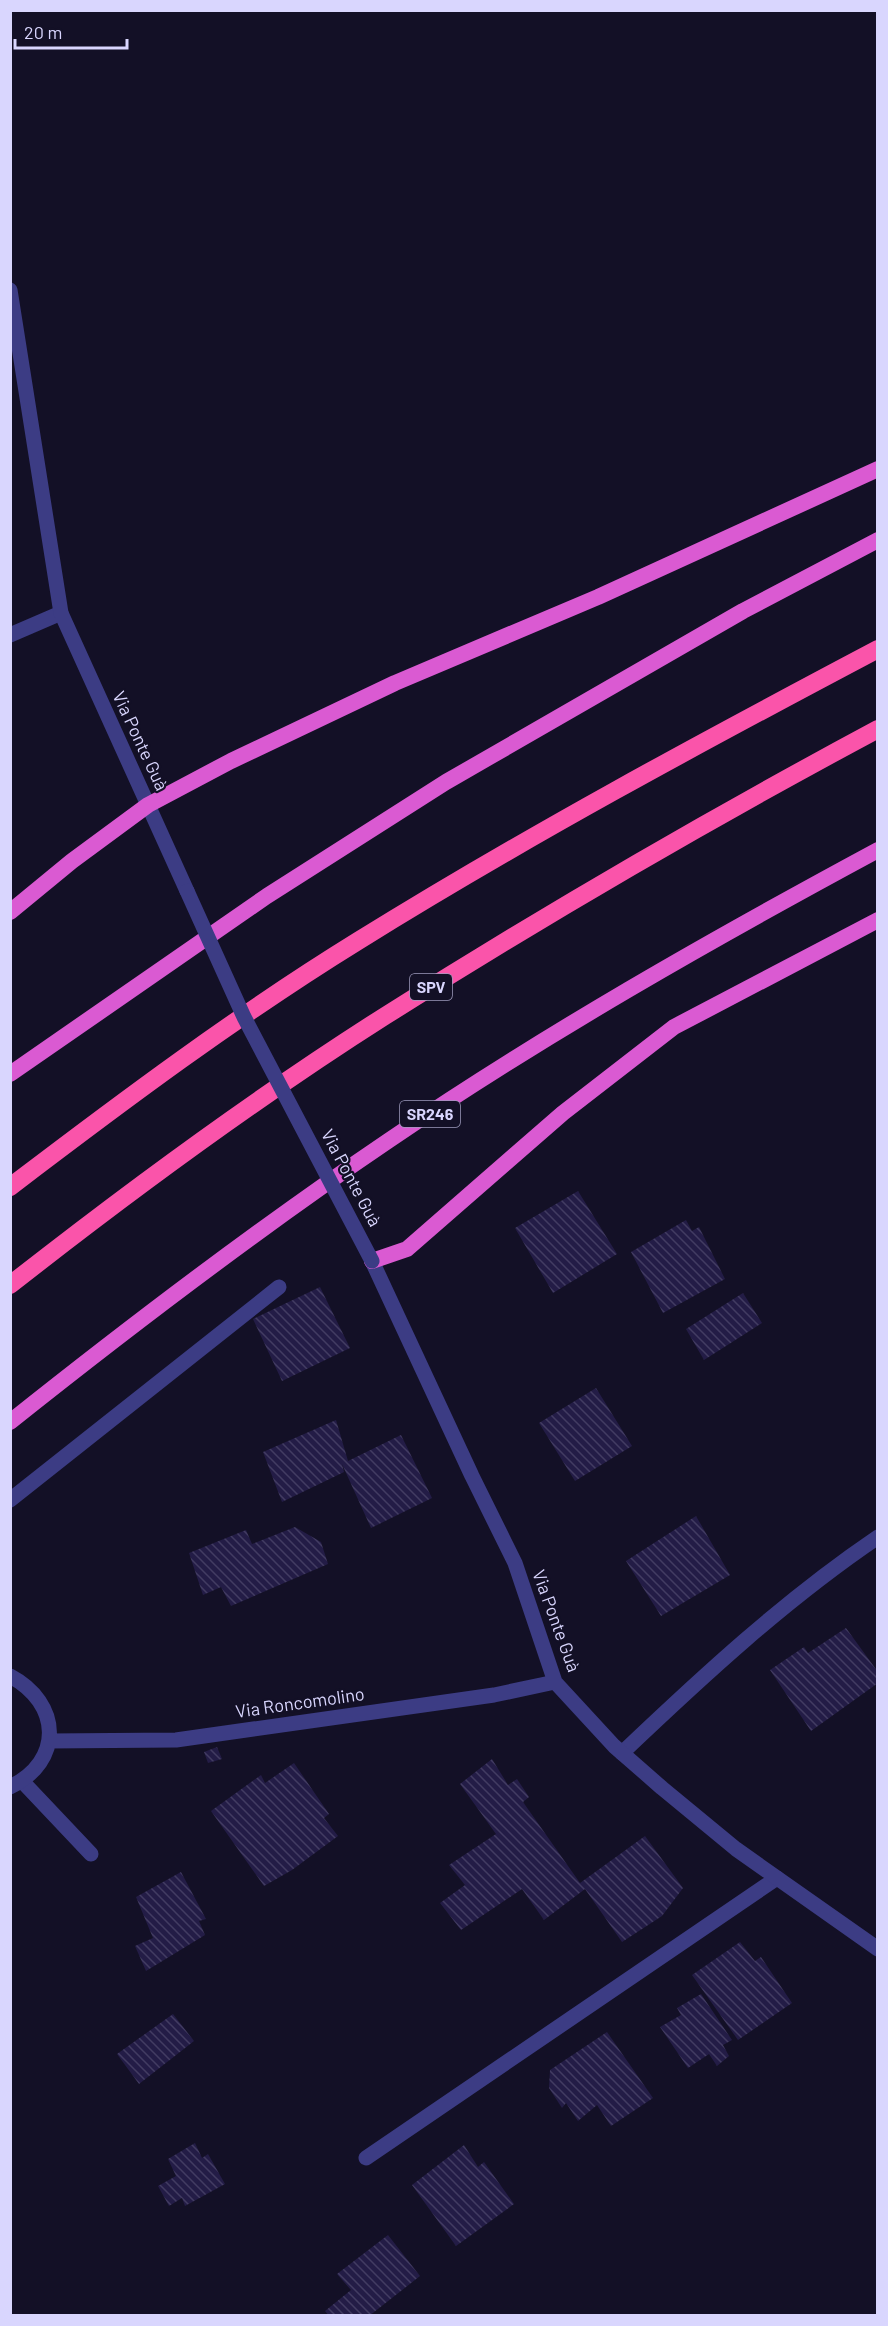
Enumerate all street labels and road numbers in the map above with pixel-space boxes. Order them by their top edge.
street label: Via Ponte Guà [108,687,174,794]
road number: SPV [410,974,452,1000]
road number: SR246 [400,1101,460,1127]
street label: Via Ponte Guà [317,1125,387,1230]
street label: Via Ponte Guà [528,1567,586,1675]
street label: Via Roncomolino [234,1682,366,1722]

